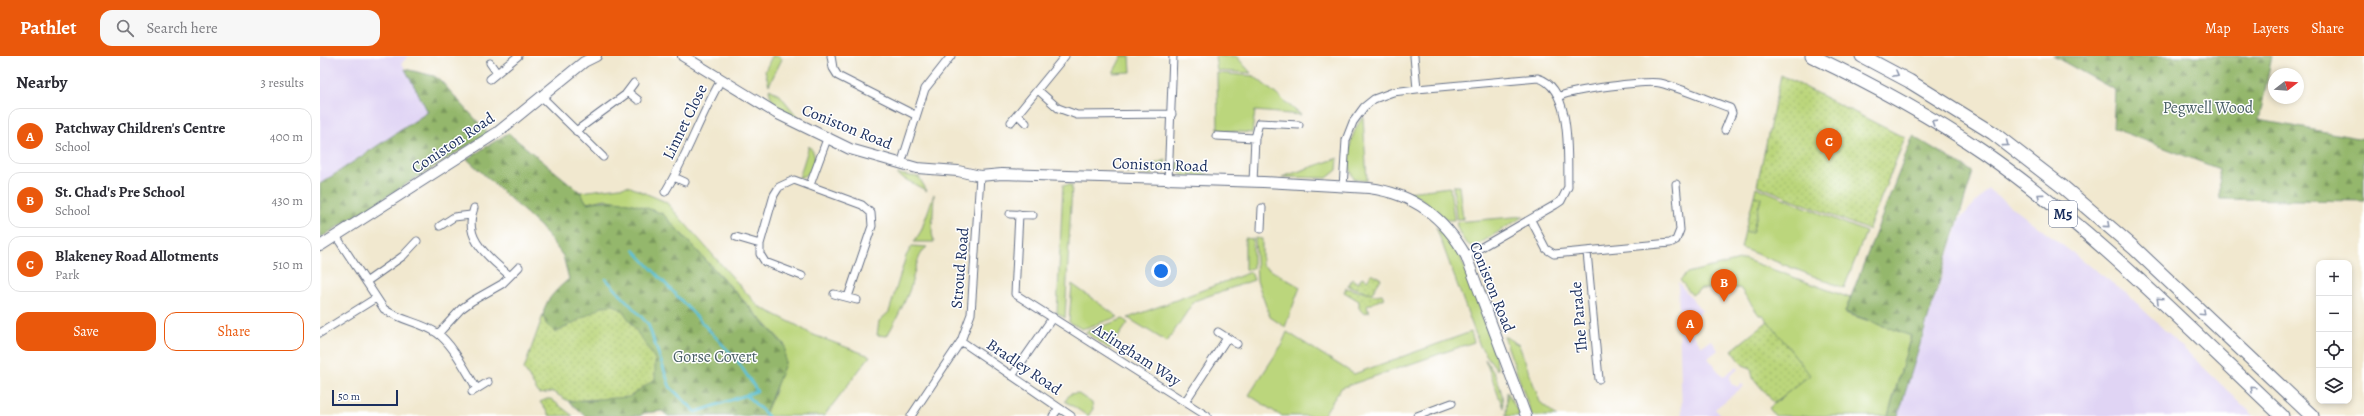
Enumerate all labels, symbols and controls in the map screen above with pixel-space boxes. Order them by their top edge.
search box [100,10,380,46]
text: Pathlet [20,15,76,41]
icon: search [114,17,136,39]
text: Search here [146,18,218,38]
text: Map [2205,19,2231,38]
text: Layers [2253,19,2289,38]
text: Share [2311,19,2344,38]
north arrow [2268,68,2304,104]
one-way arrow [1892,70,1899,77]
text: Nearby [16,71,67,94]
text: 3 results [260,74,304,91]
street label: Linnet Close [657,81,713,163]
park label: Pegwell Wood [2163,97,2254,119]
street label: Coniston Road [798,99,896,155]
street label: Coniston Road [407,107,499,179]
text: Patchway Children's Centre [55,118,225,138]
one-way arrow [1931,119,1938,126]
text: A [26,128,34,145]
text: 400 m [270,128,303,145]
pin: C [1816,128,1842,161]
text: School [55,138,90,155]
one-way arrow [2002,139,2009,146]
street label: Coniston Road [1112,152,1209,178]
text: St. Chad's Pre School [55,182,185,202]
text: B [26,192,34,209]
text: 430 m [271,192,303,209]
one-way arrow [2038,194,2045,201]
road number: M5 [2049,201,2077,227]
text: School [55,202,90,219]
one-way arrow [2102,221,2110,228]
street label: Stroud Road [945,226,975,310]
street label: Coniston Road [1464,238,1520,336]
text: Blakeney Road Allotments [55,246,219,266]
text: C [26,256,34,273]
text: 510 m [273,256,303,273]
map controls [2316,260,2352,404]
button: + [2316,260,2352,296]
your location [1151,261,1171,281]
text: Park [55,266,79,283]
pin: B [1711,269,1737,302]
street label: The Parade [1565,281,1593,353]
button: − [2316,296,2352,332]
one-way arrow [2156,297,2164,305]
one-way arrow [2198,309,2206,316]
pin: A [1677,310,1703,343]
button: Save [16,312,156,351]
button: Share [164,312,304,351]
street label: Arlingham Way [1088,318,1186,392]
button: locate [2316,332,2352,368]
street label: Bradley Road [982,334,1066,400]
park label: Gorse Covert [673,346,757,368]
button: layers [2316,368,2352,404]
one-way arrow [2251,387,2258,394]
scale bar [332,388,398,407]
text: 50 m [338,389,360,404]

